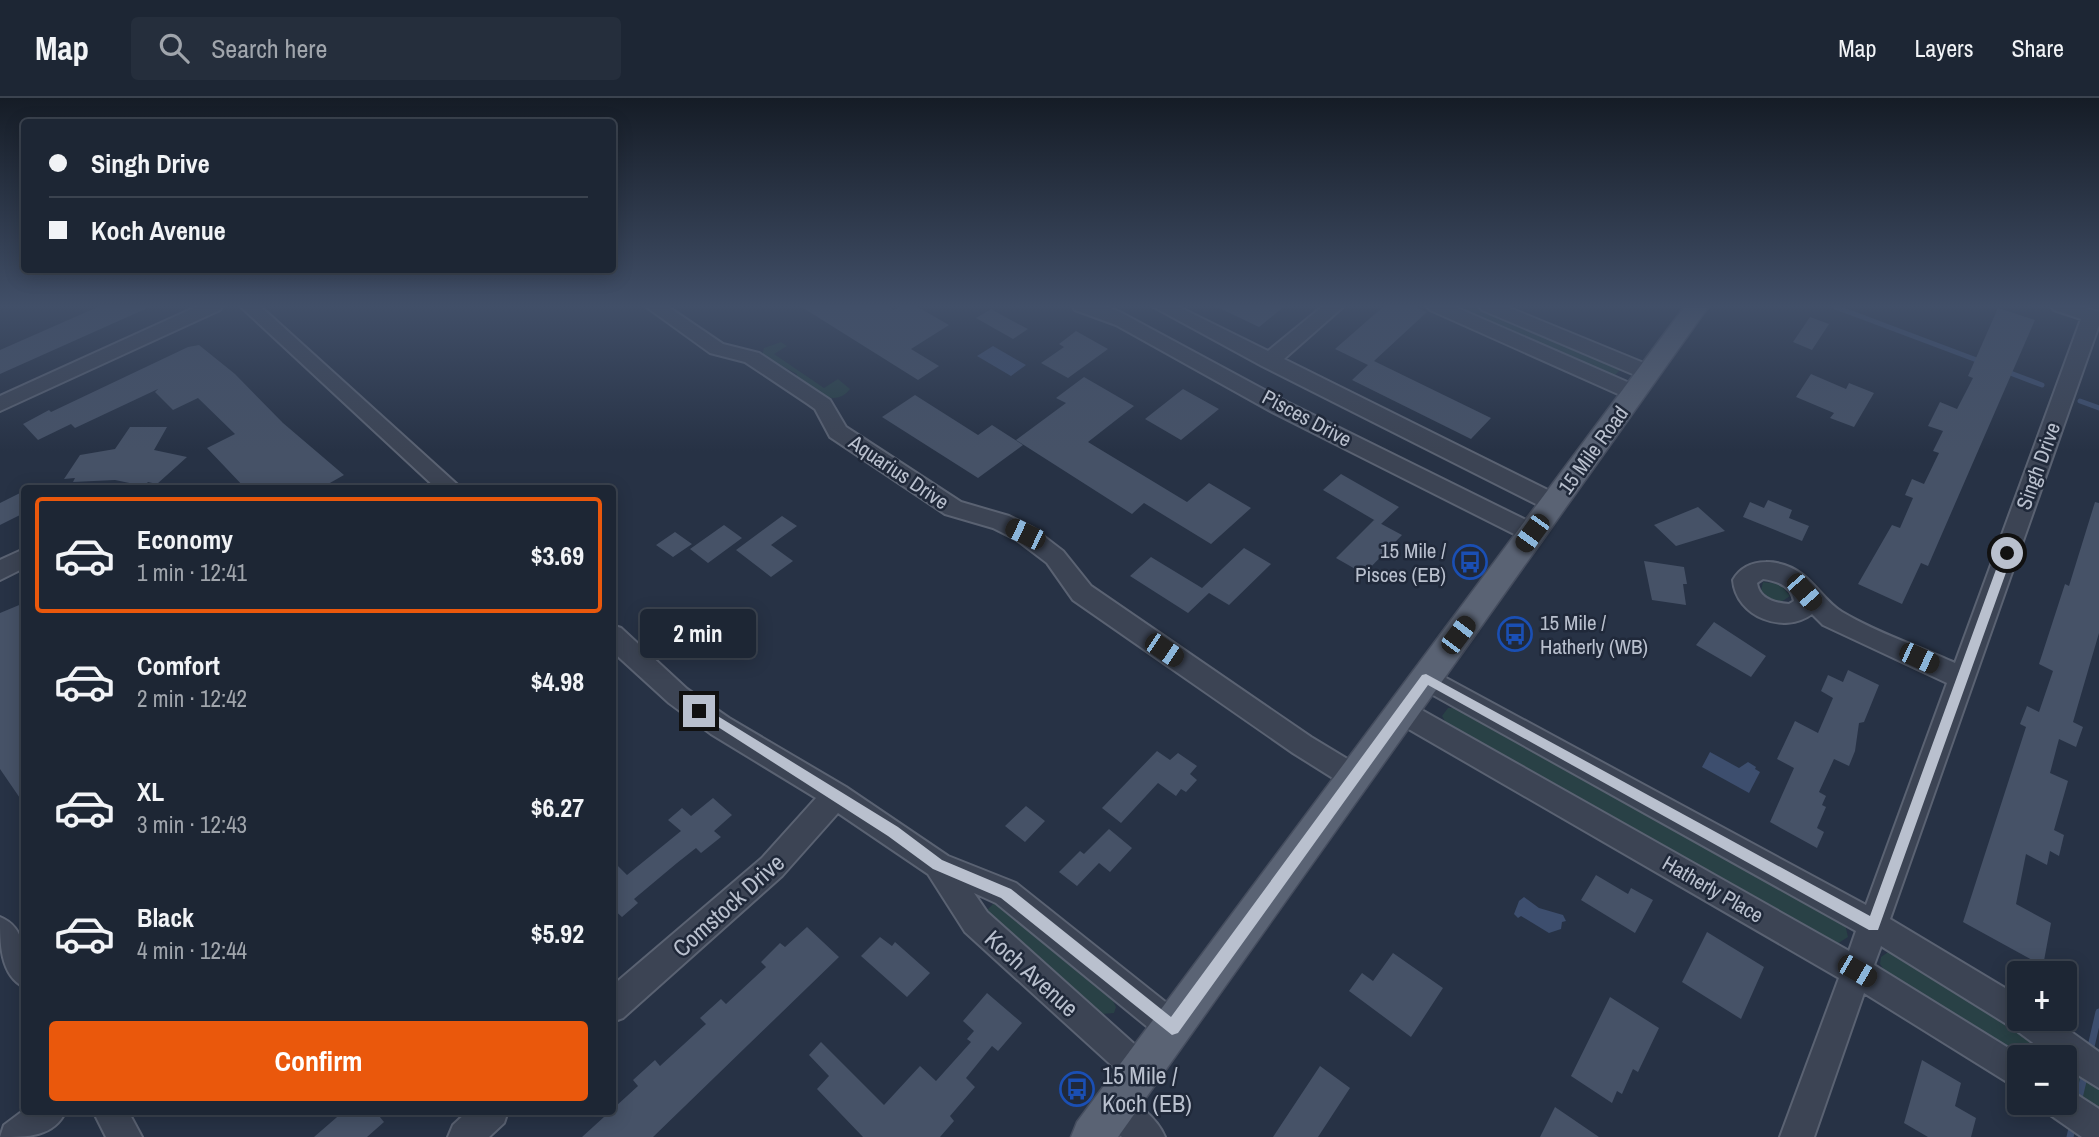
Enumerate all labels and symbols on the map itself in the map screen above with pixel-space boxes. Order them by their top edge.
street label: Pisces Drive [1257,382,1357,454]
street label: 15 Mile Road [1551,400,1635,500]
street label: Singh Drive [2009,418,2067,514]
street label: Aquarius Drive [842,427,955,516]
car [1512,510,1553,556]
car [1002,515,1049,553]
place label: 15 Mile / Pisces (EB) [1355,536,1446,589]
route start [1991,537,2023,569]
bus stop icon: 15 Mile / Pisces (EB) [1451,543,1489,581]
car [1783,569,1826,615]
place label: 15 Mile / Hatherly (WB) [1540,608,1648,661]
callout: 2 min [641,610,757,658]
car [1437,612,1480,658]
bus stop icon: 15 Mile / Hatherly (WB) [1496,615,1534,653]
car [1141,630,1188,670]
car [1896,640,1943,676]
route end [683,695,715,727]
street label: Comstock Drive [665,846,791,964]
street label: Hatherly Place [1657,848,1769,930]
street label: Koch Avenue [978,922,1086,1024]
car [1834,951,1881,991]
place label: 15 Mile / Koch (EB) [1102,1059,1192,1119]
bus stop icon: 15 Mile / Koch (EB) [1058,1070,1096,1108]

